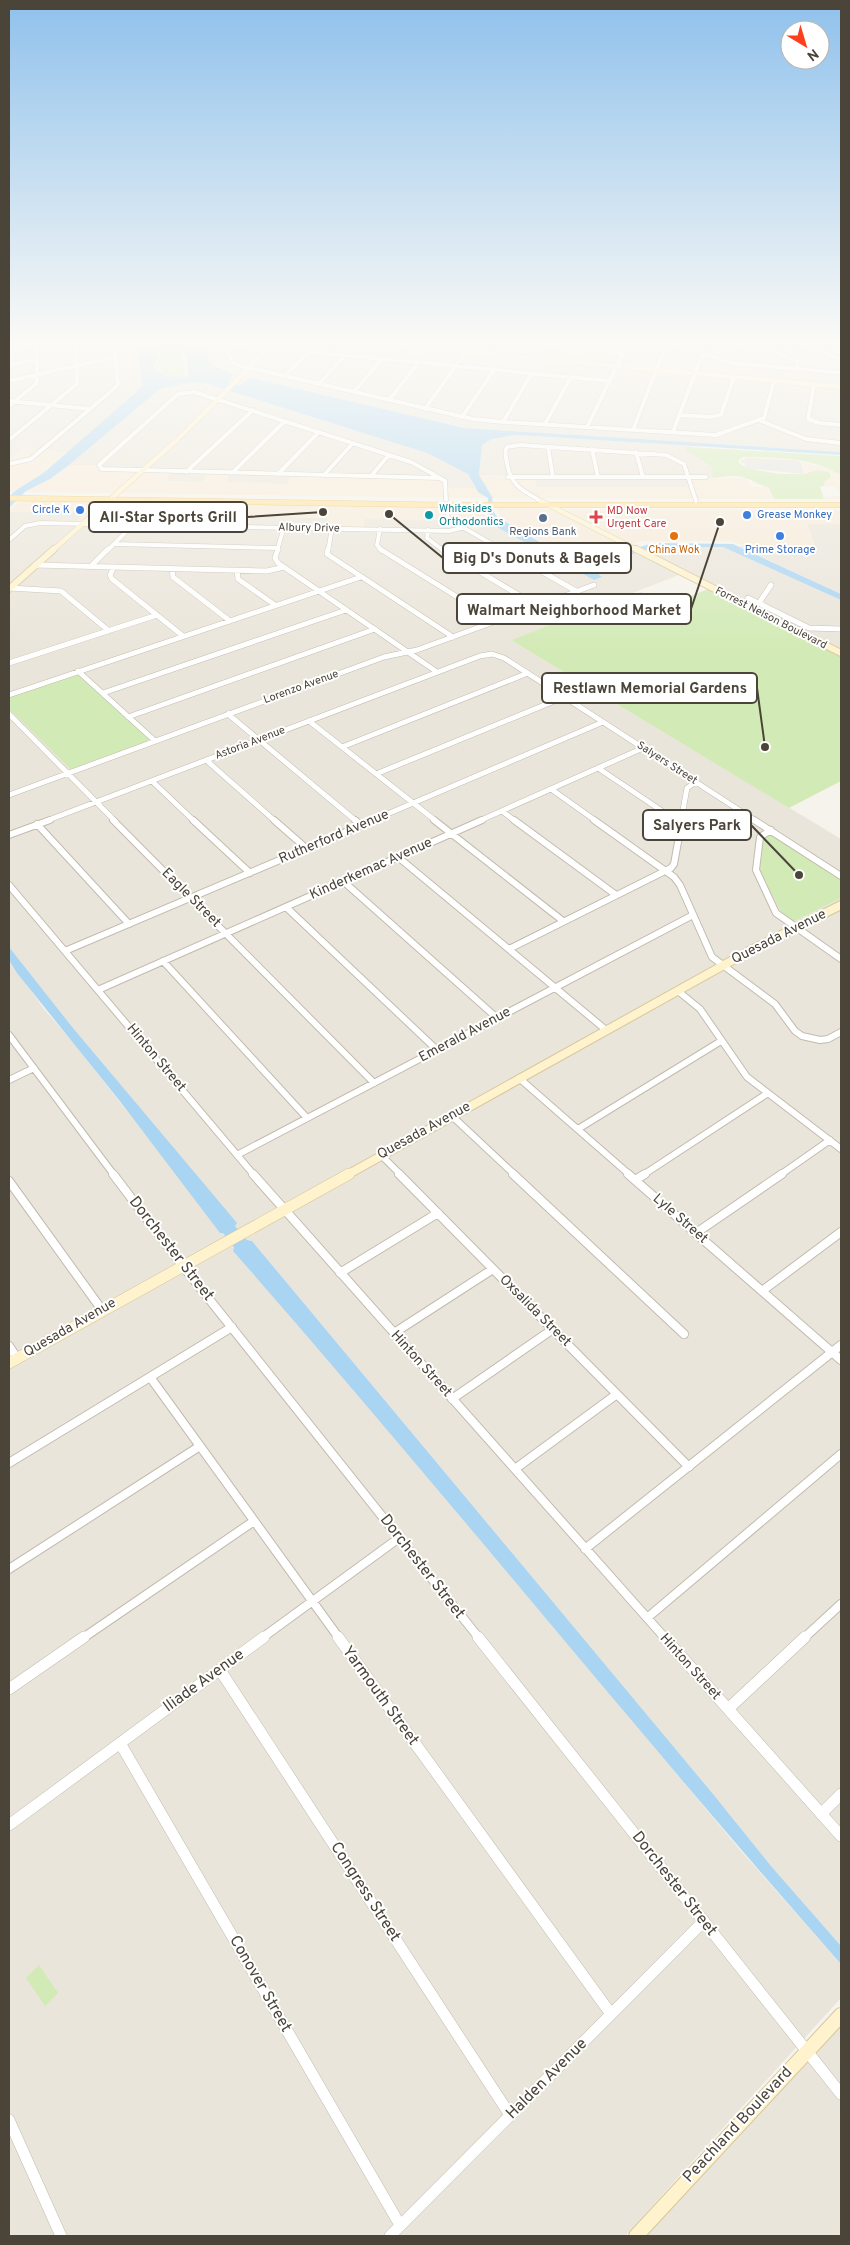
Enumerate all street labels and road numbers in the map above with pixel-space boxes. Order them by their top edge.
street label: Albury Drive [278,520,340,536]
street label: Forrest Nelson Boulevard [713,584,829,652]
street label: Lorenzo Avenue [262,667,341,707]
street label: Astoria Avenue [213,723,287,763]
street label: Salyers Street [634,738,700,788]
street label: Rutherford Avenue [276,806,392,868]
street label: Kinderkemac Avenue [307,834,435,904]
street label: Eagle Street [158,865,224,931]
street label: Quesada Avenue [729,906,829,968]
street label: Emerald Avenue [416,1004,514,1066]
street label: Hinton Street [123,1021,189,1095]
street label: Quesada Avenue [374,1098,474,1164]
street label: Lyle Street [649,1190,711,1248]
street label: Dorchester Street [124,1193,218,1305]
street label: Oxsalida Street [495,1271,575,1351]
street label: Quesada Avenue [21,1295,119,1361]
street label: Hinton Street [387,1327,455,1401]
street label: Dorchester Street [375,1511,469,1623]
street label: Hinton Street [656,1630,724,1704]
street label: Yarmouth Street [337,1642,423,1750]
street label: Iliade Avenue [159,1645,249,1717]
street label: Dorchester Street [627,1828,721,1940]
street label: Congress Street [325,1838,405,1946]
street label: Conover Street [224,1932,296,2036]
street label: Halden Avenue [502,2034,592,2124]
street label: Peachland Boulevard [679,2063,797,2187]

